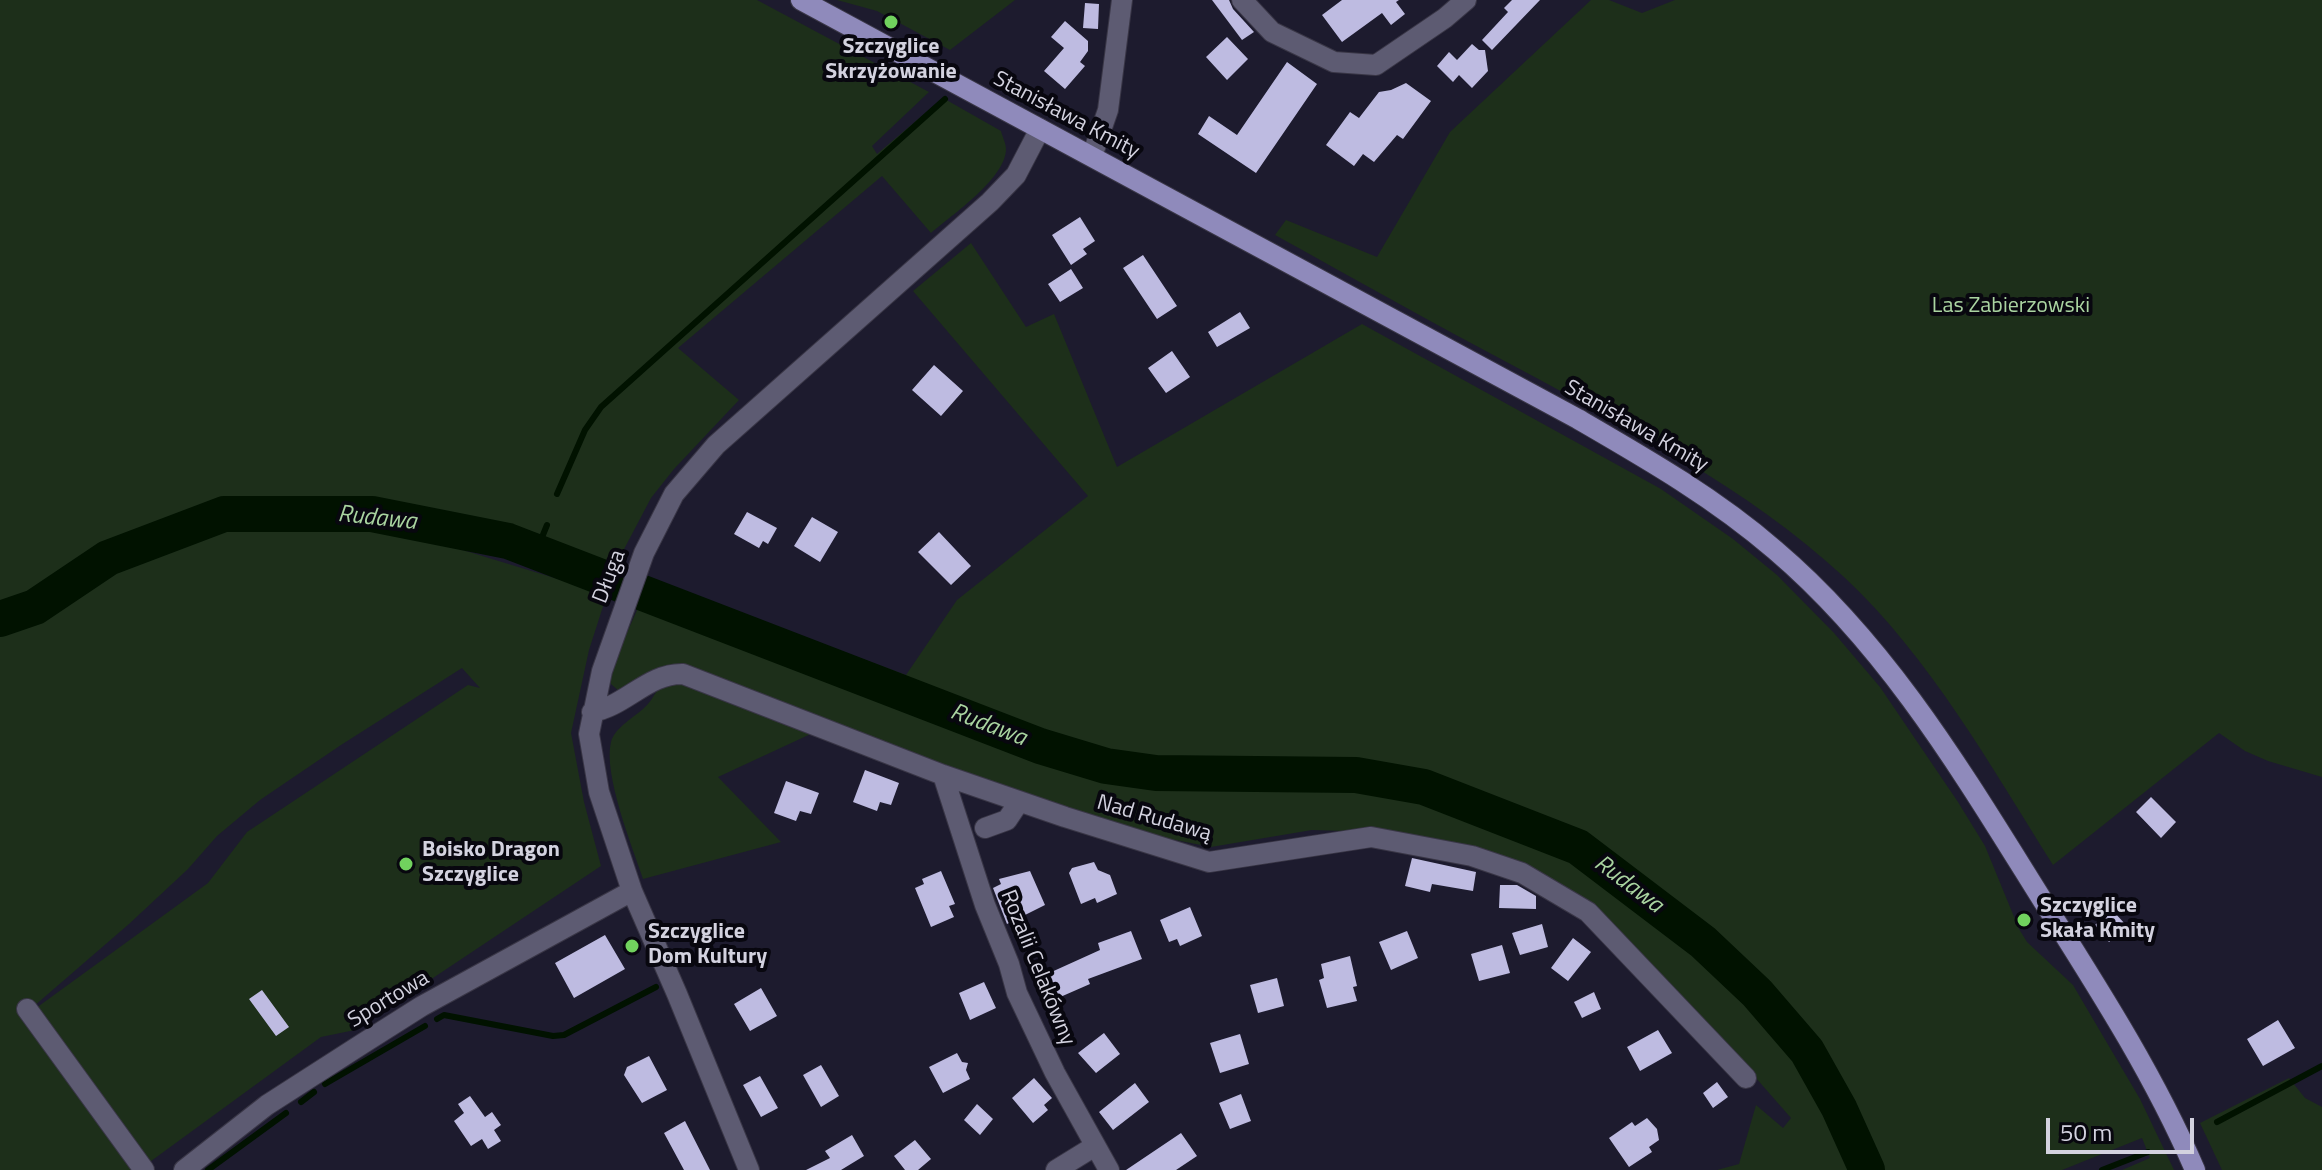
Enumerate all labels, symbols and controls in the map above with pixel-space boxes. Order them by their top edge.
marker: Szczyglice Skrzyżowanie [882,13,900,31]
place label: Szczyglice Skrzyżowanie [825,35,957,86]
street label: Stanisława Kmity [988,66,1144,166]
park label: Las Zabierzowski [1932,294,2090,320]
street label: Stanisława Kmity [1559,375,1713,479]
water label: Rudawa [336,501,418,537]
street label: Długa [588,547,632,607]
water label: Rudawa [946,698,1030,754]
street label: Nad Rudawą [1094,790,1214,848]
place label: Boisko Dragon Szczyglice [422,838,560,890]
water label: Rudawa [1588,850,1668,920]
marker: Boisko Dragon Szczyglice [397,855,415,873]
street label: Rozalii Celakówny [994,886,1080,1050]
place label: Szczyglice Skała Kmity [2040,894,2155,946]
marker: Szczyglice Skała Kmity [2015,911,2033,929]
place label: Szczyglice Dom Kultury [648,920,767,972]
marker: Szczyglice Dom Kultury [623,937,641,955]
street label: Sportowa [344,966,434,1034]
scale bar [2050,1102,2198,1152]
text: 50 m [2060,1114,2112,1150]

